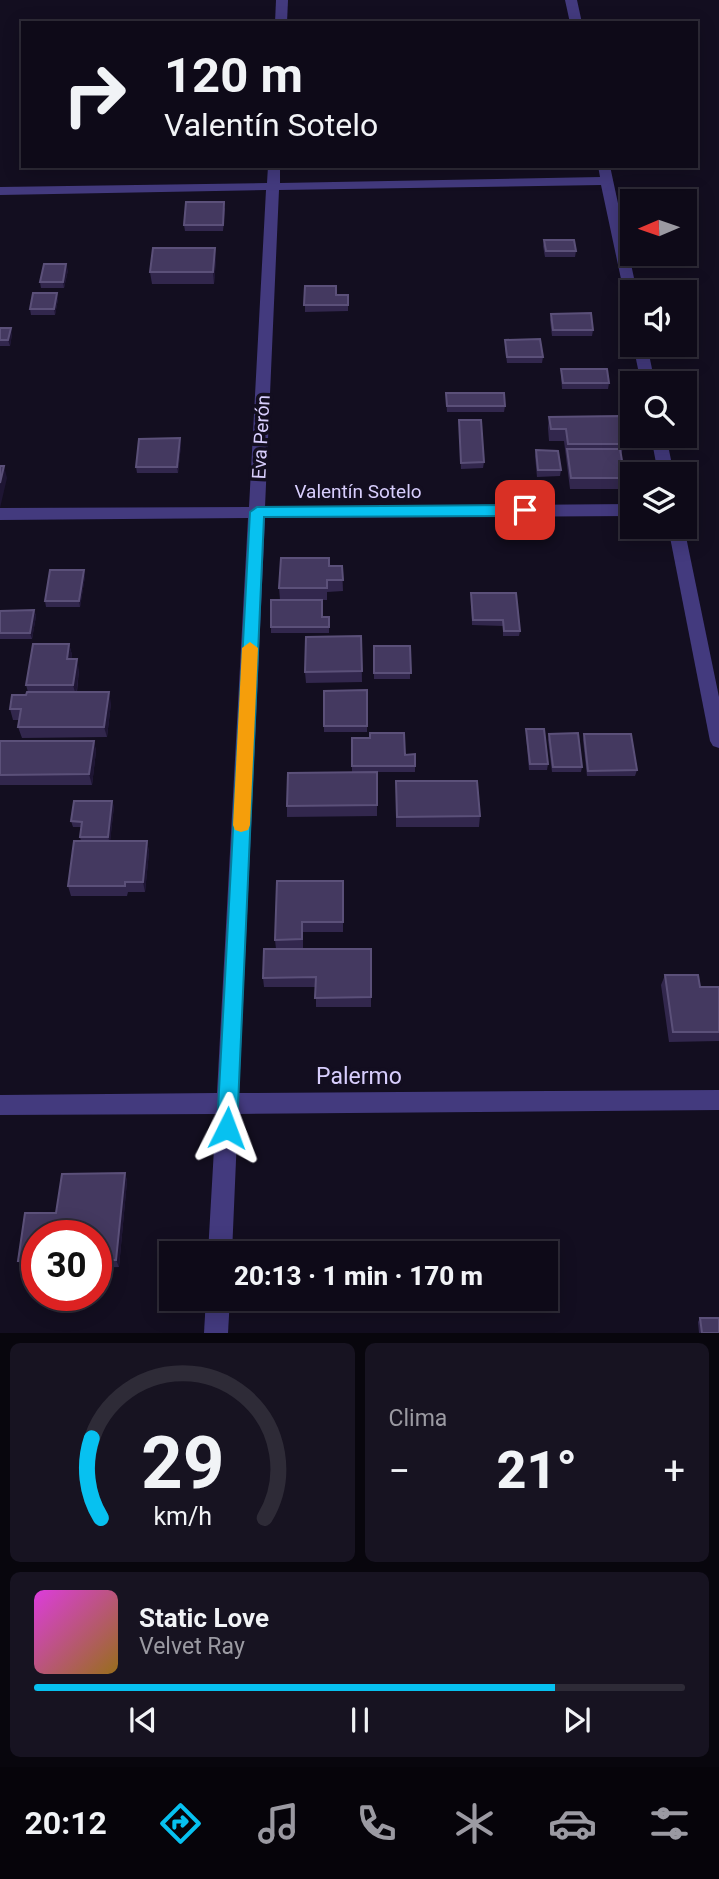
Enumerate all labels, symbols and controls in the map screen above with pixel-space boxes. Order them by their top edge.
text: 120 m [164,47,303,104]
icon: right [49,49,140,140]
text: Valentín Sotelo [164,106,378,144]
north arrow [620,189,696,266]
map controls [620,189,697,539]
button: sound [620,280,697,357]
button: search [620,371,697,448]
street label: Eva Perón [247,394,275,480]
button: layers [620,462,697,539]
street label: Valentín Sotelo [294,480,422,503]
pin [495,480,555,540]
icon: arrive [506,491,544,529]
street label: Palermo [316,1063,402,1090]
position arrow [190,1091,264,1165]
speed limit sign: 30 [21,1220,112,1311]
text: 20:13 · 1 min · 170 m [234,1261,483,1291]
text: Clima [389,1405,447,1432]
text: 29 [140,1421,224,1507]
text: 21° [497,1440,577,1501]
text: − [389,1449,410,1493]
text: + [663,1449,685,1493]
text: km/h [153,1502,212,1531]
text: Static Love [139,1603,269,1633]
text: Velvet Ray [139,1633,245,1660]
icon: previous [124,1701,162,1739]
icon: pause [341,1701,379,1739]
icon: next [558,1701,596,1739]
icon: directions [156,1799,205,1848]
icon: music [254,1799,303,1848]
icon: phone [352,1799,401,1848]
icon: climate [450,1799,499,1848]
icon: car [548,1799,597,1848]
icon: filters [645,1799,694,1848]
text: 20:12 [24,1804,107,1842]

